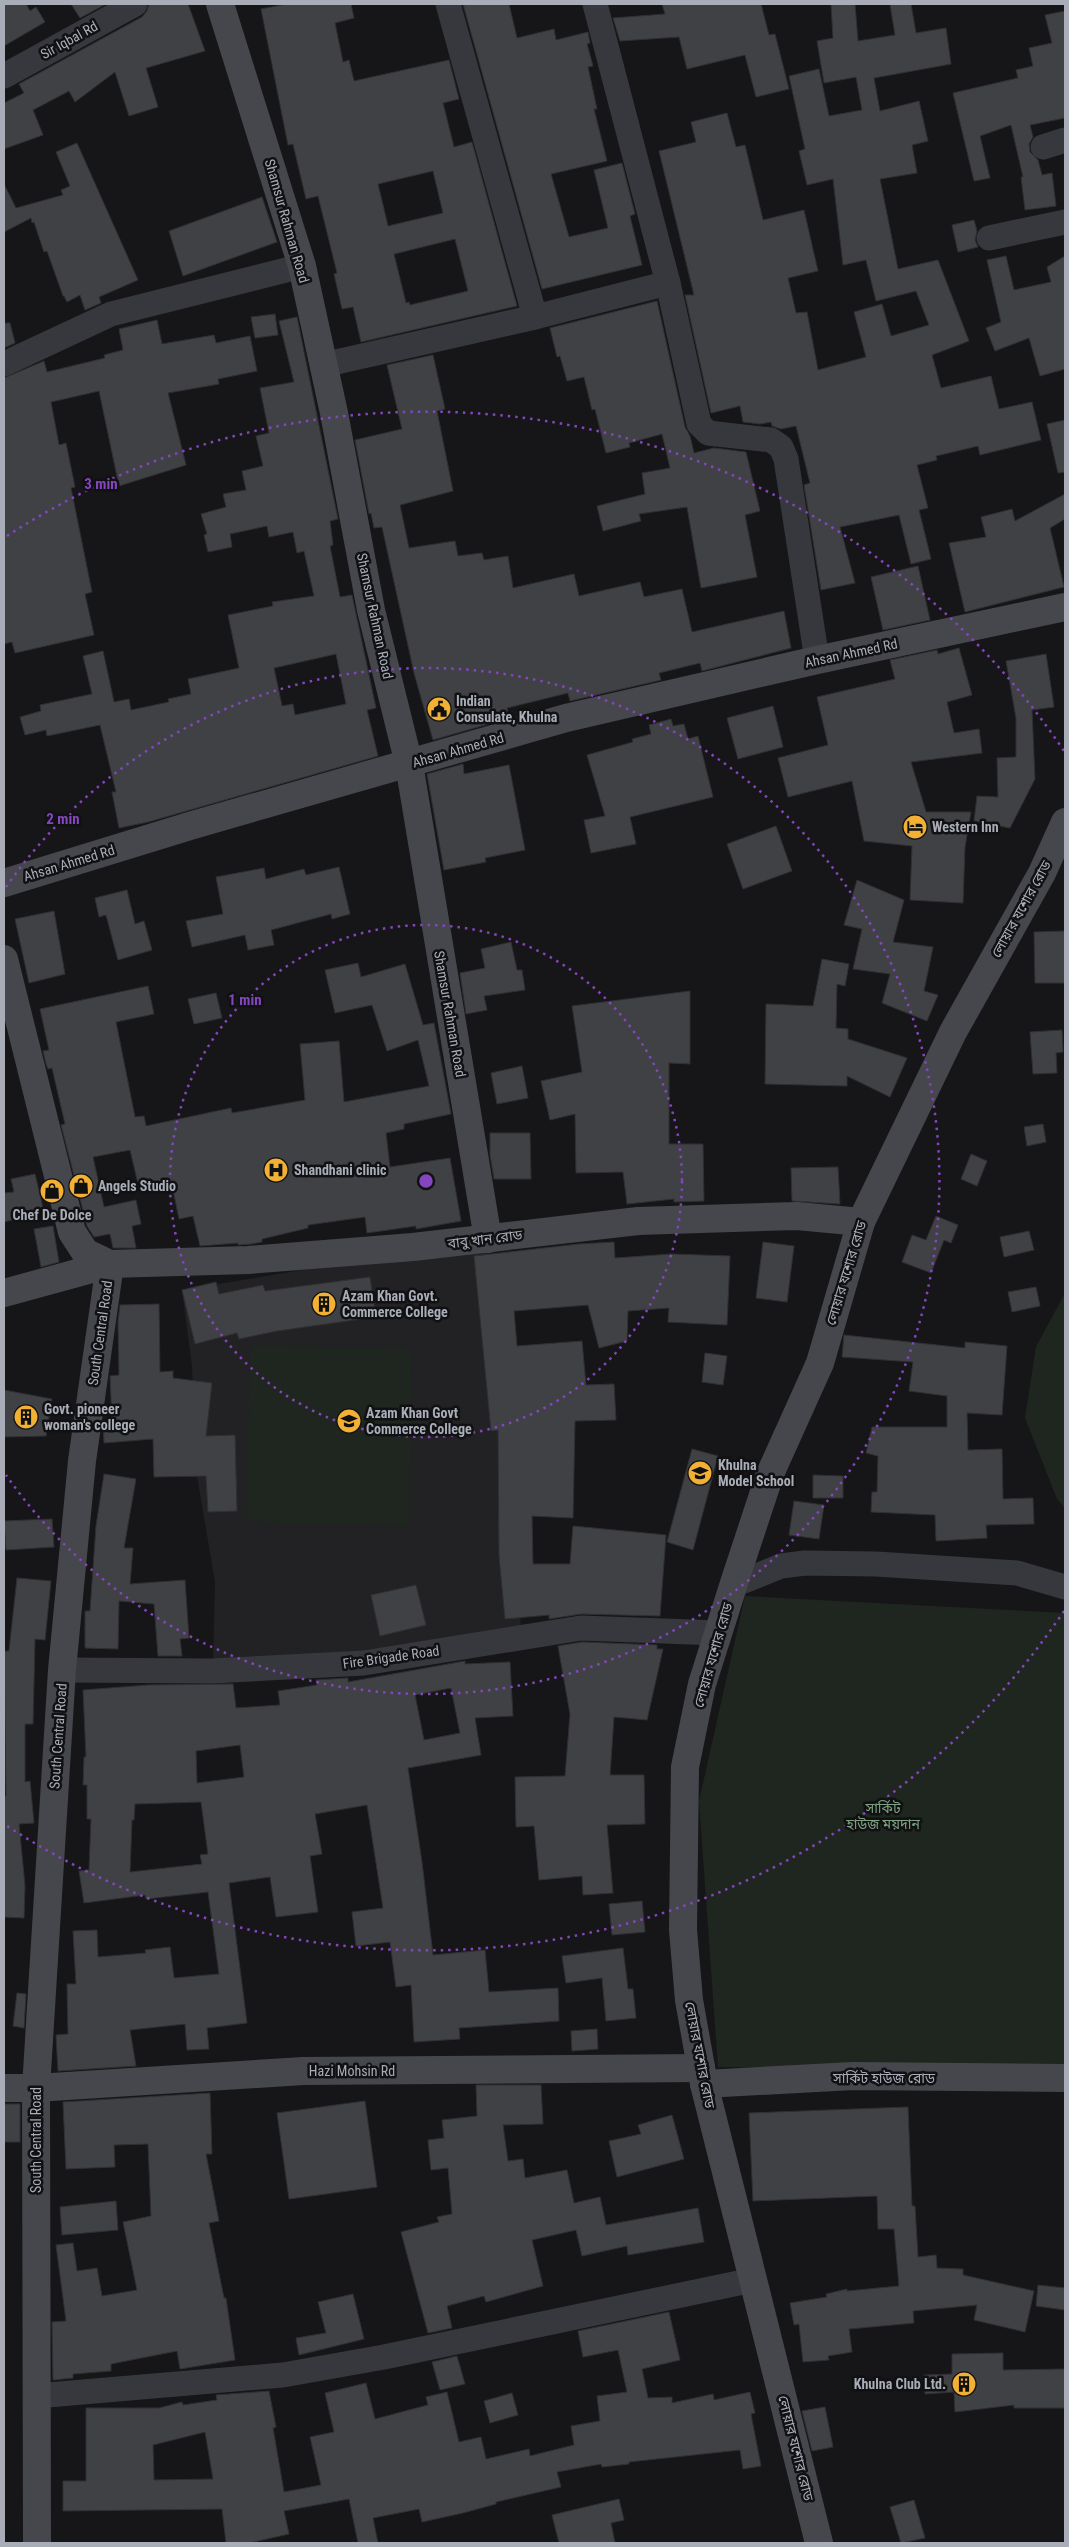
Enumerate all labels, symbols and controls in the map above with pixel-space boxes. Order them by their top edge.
street label: Sir Iqbal Rd [38,18,100,62]
street label: Shamsur Rahman Road [262,157,312,285]
text: 3 min [84,475,118,493]
street label: Shamsur Rahman Road [354,552,396,680]
street label: Ahsan Ahmed Rd [803,635,899,671]
place label: Indian Consulate, Khulna [456,693,558,725]
public building icon: Indian Consulate, Khulna [426,696,452,722]
street label: Ahsan Ahmed Rd [410,729,506,771]
text: 2 min [46,810,80,828]
hotel icon: Western Inn [902,814,928,840]
place label: Western Inn [932,819,999,835]
street label: Ahsan Ahmed Rd [22,842,116,884]
street label: লোয়ার যশোর রোড [988,857,1055,960]
street label: Shamsur Rahman Road [431,950,469,1078]
text: 1 min [228,991,262,1009]
hospital icon: Shandhani clinic [263,1157,289,1183]
place label: Shandhani clinic [294,1162,387,1178]
centre of rings [417,1172,435,1190]
shop icon: Angels Studio [68,1173,94,1199]
shop icon: Chef De Dolce [39,1178,65,1204]
place label: Angels Studio [98,1178,176,1194]
place label: Chef De Dolce [13,1207,92,1223]
street label: লোয়ার যশোর রোড [823,1218,870,1327]
street label: বাবু খান রোড [446,1226,525,1253]
street label: South Central Road [85,1279,115,1387]
place label: Azam Khan Govt. Commerce College [342,1288,448,1320]
building icon: Azam Khan Govt. Commerce College [311,1291,337,1317]
place label: Govt. pioneer woman's college [44,1401,136,1433]
building icon: Govt. pioneer woman's college [13,1404,39,1430]
place label: Azam Khan Govt Commerce College [366,1405,472,1437]
school or university icon: Azam Khan Govt Commerce College [336,1408,362,1434]
place label: Khulna Model School [718,1457,794,1489]
school or university icon: Khulna Model School [687,1460,713,1486]
street label: লোয়ার যশোর রোড [690,1600,736,1709]
street label: Fire Brigade Road [342,1642,440,1672]
street label: South Central Road [46,1683,70,1789]
park label: সার্কিট হাউজ ময়দান [845,1799,920,1832]
street label: লোয়ার যশোর রোড [682,2000,718,2111]
street label: Hazi Mohsin Rd [309,2063,395,2079]
street label: সার্কিট হাউজ রোড [832,2069,936,2086]
street label: South Central Road [28,2087,44,2193]
building icon: Khulna Club Ltd. [951,2371,977,2397]
place label: Khulna Club Ltd. [854,2376,946,2392]
street label: লোয়ার যশোর রোড [775,2394,817,2503]

